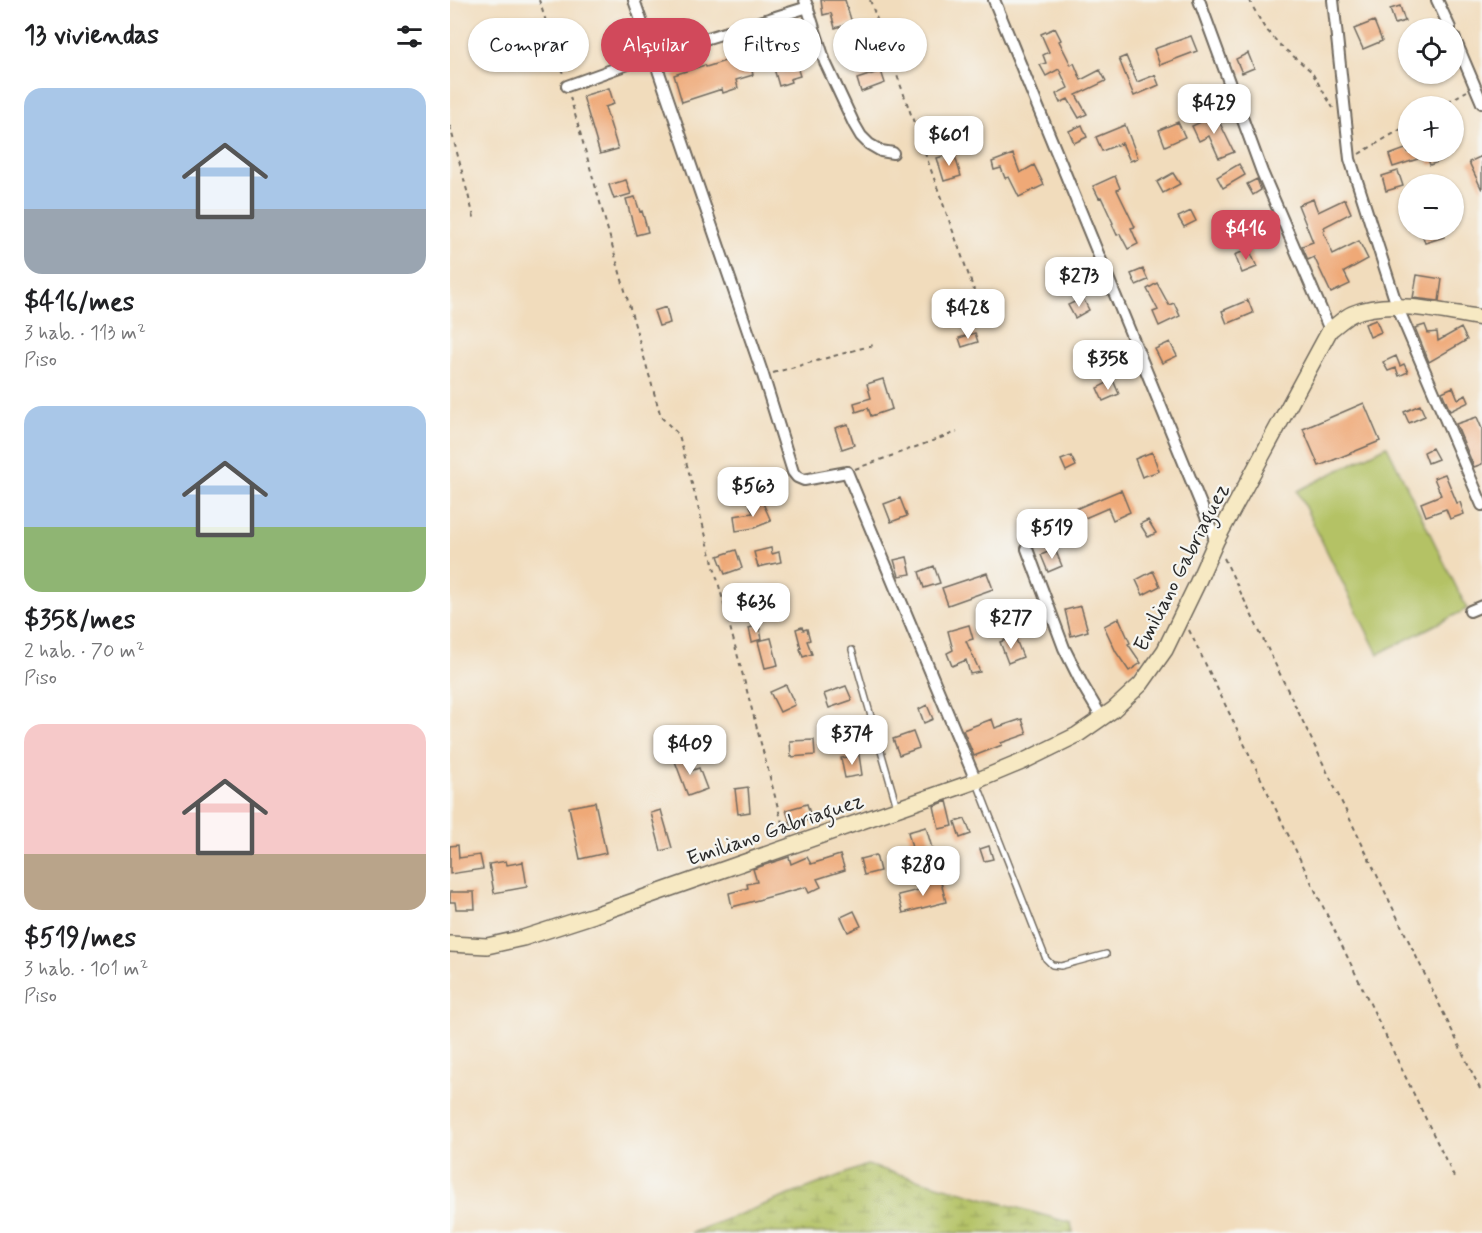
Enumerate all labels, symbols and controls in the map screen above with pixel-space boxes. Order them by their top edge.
chip: Comprar [468,18,589,72]
chip: Alquilar [601,18,711,72]
chip: Filtros [723,18,821,72]
chip: Nuevo [833,18,927,72]
map controls [1398,18,1464,240]
button: locate [1398,18,1464,84]
text: 13 viviendas [24,19,159,53]
icon: filters [393,20,426,53]
pin: $429 [1178,84,1250,135]
text: $429 [1192,90,1236,117]
button: + [1398,96,1464,162]
pin: $601 [913,116,985,167]
text: $601 [928,122,970,149]
icon: home [171,127,279,235]
button: − [1398,174,1464,240]
pin: $416 [1210,210,1282,261]
text: $416 [1225,216,1267,243]
pin: $273 [1043,257,1115,308]
text: $273 [1059,263,1099,290]
text: $416/mes [24,286,134,320]
pin: $428 [932,289,1004,340]
text: $428 [946,295,990,322]
text: 3 hab. · 113 m² [24,320,146,347]
pin: $358 [1072,340,1144,391]
text: $358 [1087,346,1129,373]
text: Piso [24,347,57,374]
icon: home [171,445,279,553]
pin: $563 [717,467,789,518]
text: $563 [732,473,775,500]
street label: Emiliano Gabriaguez [1127,478,1238,657]
pin: $519 [1016,509,1088,560]
text: $519 [1031,515,1073,542]
pin: $636 [720,583,792,634]
text: $636 [736,589,776,616]
pin: $277 [975,599,1047,650]
text: $358/mes [24,604,135,638]
text: $277 [990,605,1032,632]
text: 2 hab. · 70 m² [24,638,145,665]
text: Piso [24,665,57,692]
pin: $374 [816,715,888,766]
text: $374 [831,721,873,748]
pin: $409 [654,725,726,776]
text: $409 [667,731,713,758]
icon: home [171,763,279,871]
street label: Emiliano Gabriaguez [683,786,868,875]
pin: $280 [887,846,959,897]
text: $280 [901,852,945,879]
text: $519/mes [24,922,136,956]
text: 3 hab. · 101 m² [24,956,148,983]
text: Piso [24,983,57,1010]

